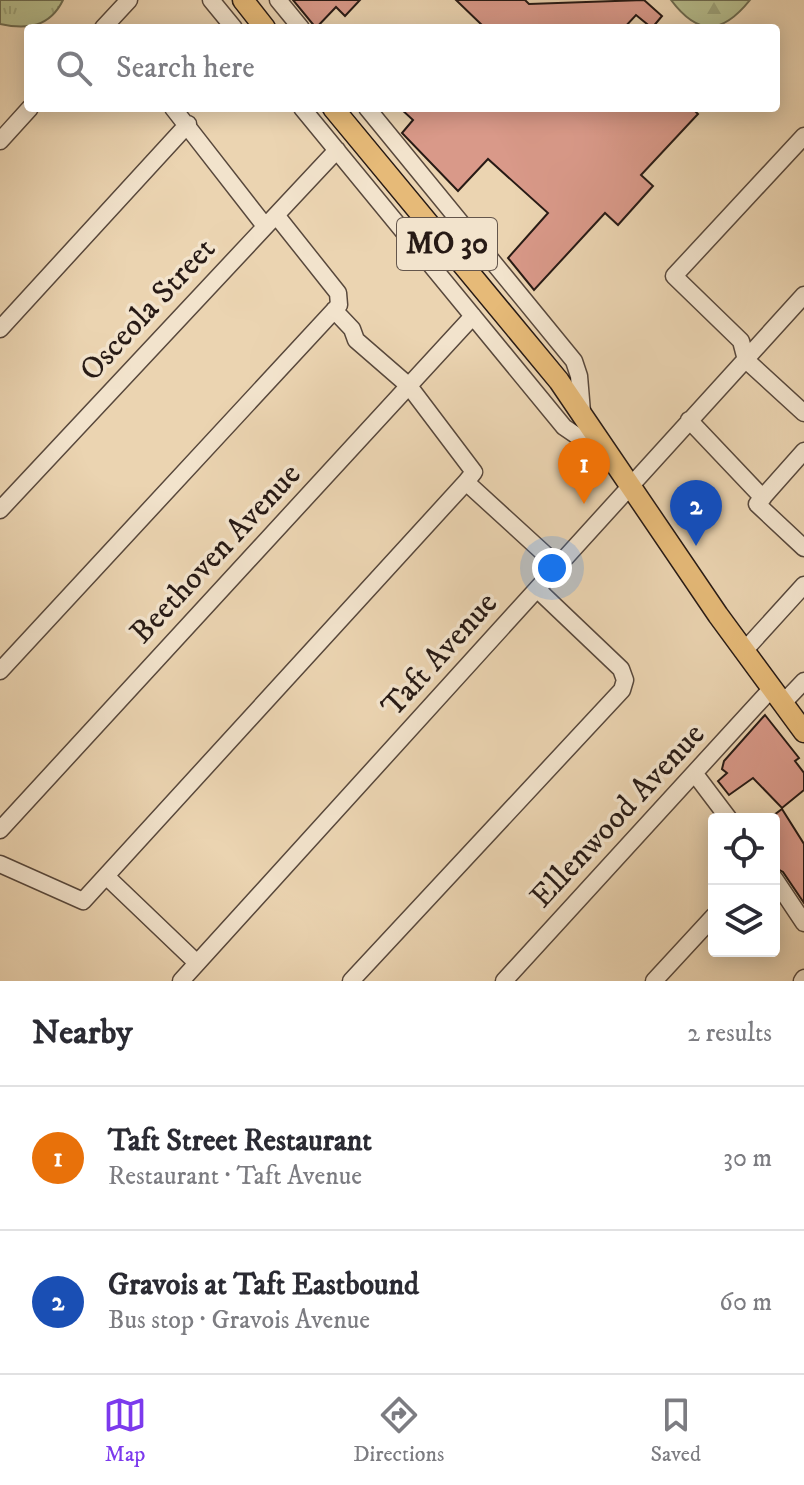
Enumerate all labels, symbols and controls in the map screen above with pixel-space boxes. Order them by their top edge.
search box [24,24,780,112]
icon: search [52,46,96,90]
text: Search here [116,50,255,87]
road number: MO 30 [397,218,497,270]
street label: Osceola Street [71,230,225,390]
pin: 1 [558,438,610,504]
street label: Beethoven Avenue [122,455,310,653]
pin: 2 [670,480,722,546]
your location [532,548,572,588]
street label: Taft Avenue [373,584,507,726]
street label: Ellenwood Avenue [522,715,714,917]
map controls [708,813,780,957]
button: locate [708,813,780,885]
button: layers [708,885,780,957]
text: Nearby [32,1012,133,1054]
text: 2 results [687,1017,772,1050]
text: Taft Street Restaurant [108,1123,372,1160]
text: 1 [53,1142,63,1175]
text: 30 m [723,1142,772,1175]
text: Restaurant · Taft Avenue [108,1160,362,1193]
text: Gravois at Taft Eastbound [108,1267,419,1304]
text: 2 [52,1286,64,1319]
text: 60 m [719,1286,772,1319]
text: Bus stop · Gravois Avenue [108,1304,370,1337]
tab: Map [103,1393,147,1468]
tab: Directions [353,1393,444,1468]
tab: Saved [650,1393,701,1468]

